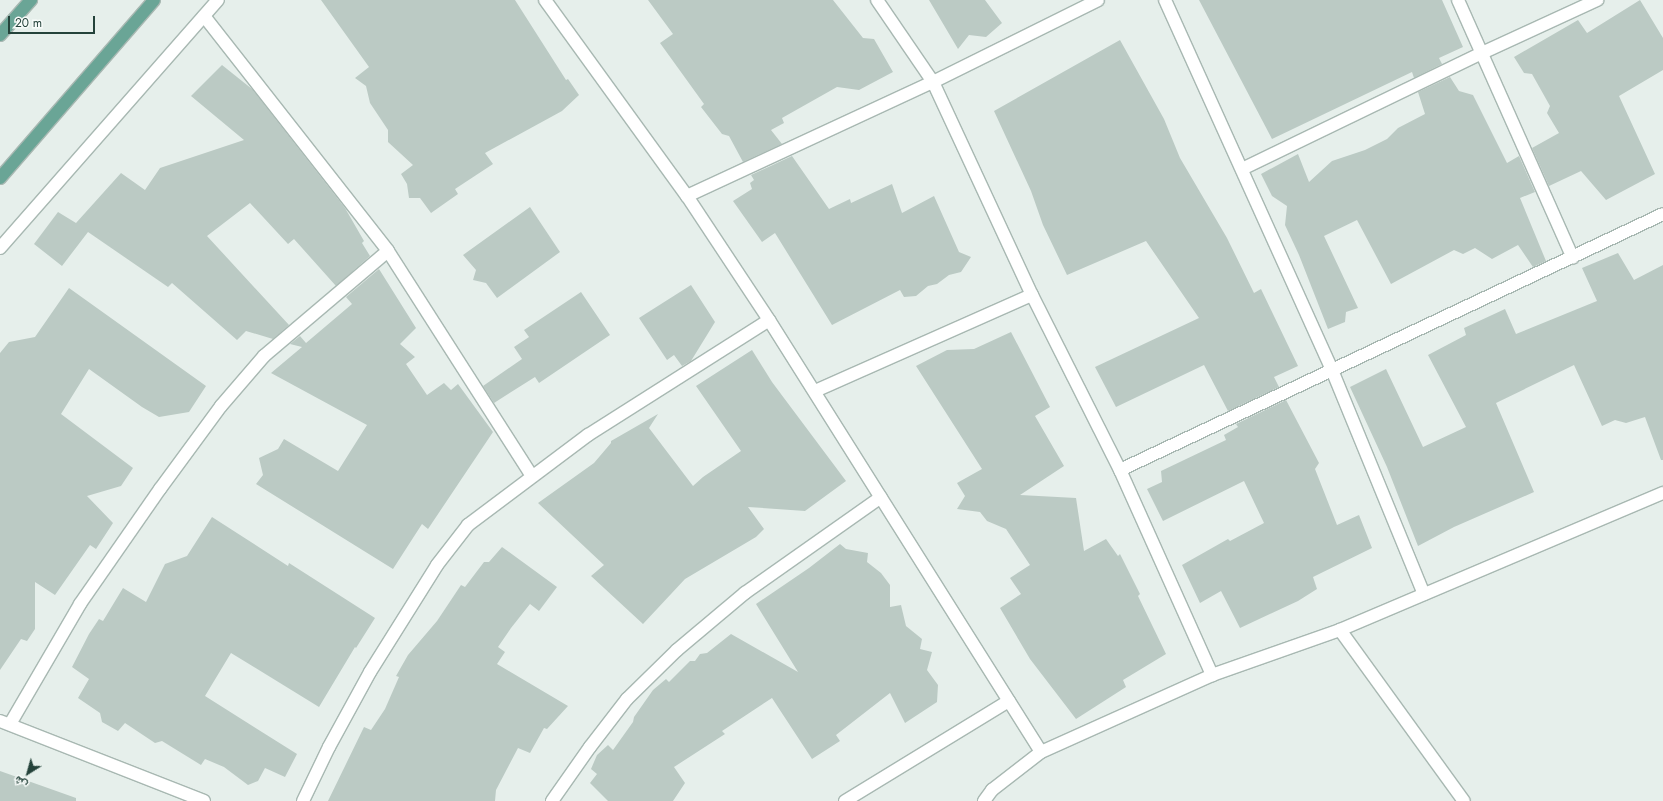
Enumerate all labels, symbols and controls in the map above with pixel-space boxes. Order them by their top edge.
scale bar [10,8,97,34]
text: 20 m [15,14,42,32]
north arrow [8,753,48,793]
text: ش [11,772,31,793]

